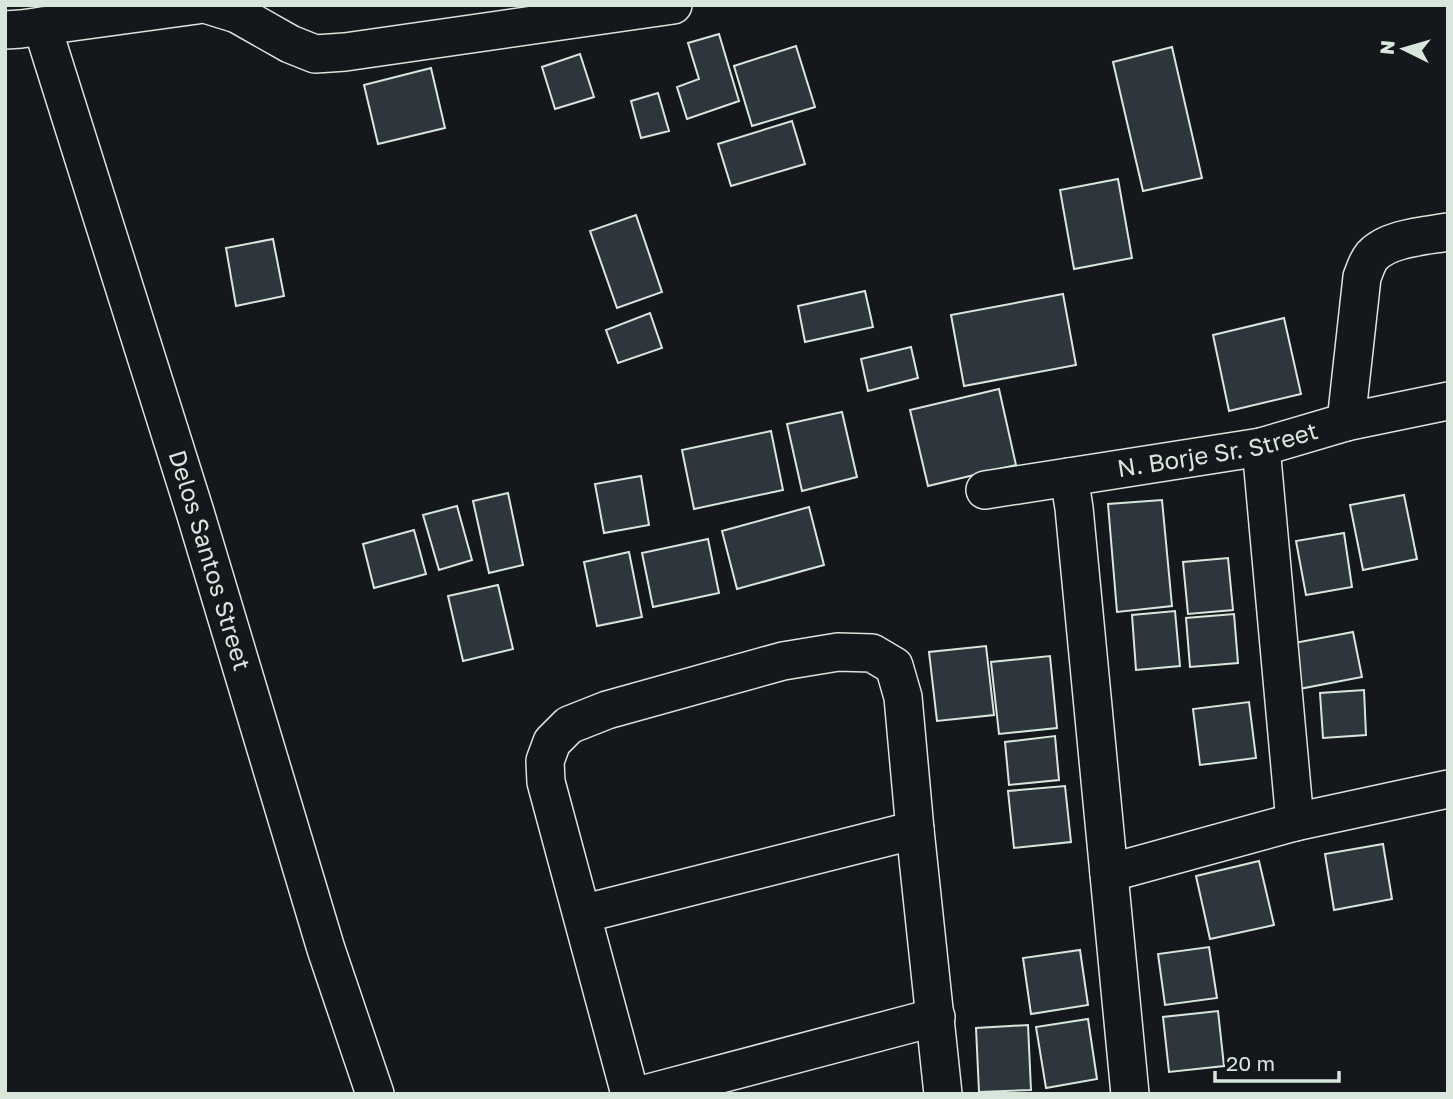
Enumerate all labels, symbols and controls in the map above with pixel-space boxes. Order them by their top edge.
north arrow [1369,14,1439,84]
text: N [1374,39,1399,56]
street label: N. Borje Sr. Street [1115,415,1321,482]
street label: Delos Santos Street [163,446,258,674]
scale bar [1215,1040,1339,1084]
text: 20 m [1226,1050,1275,1076]

